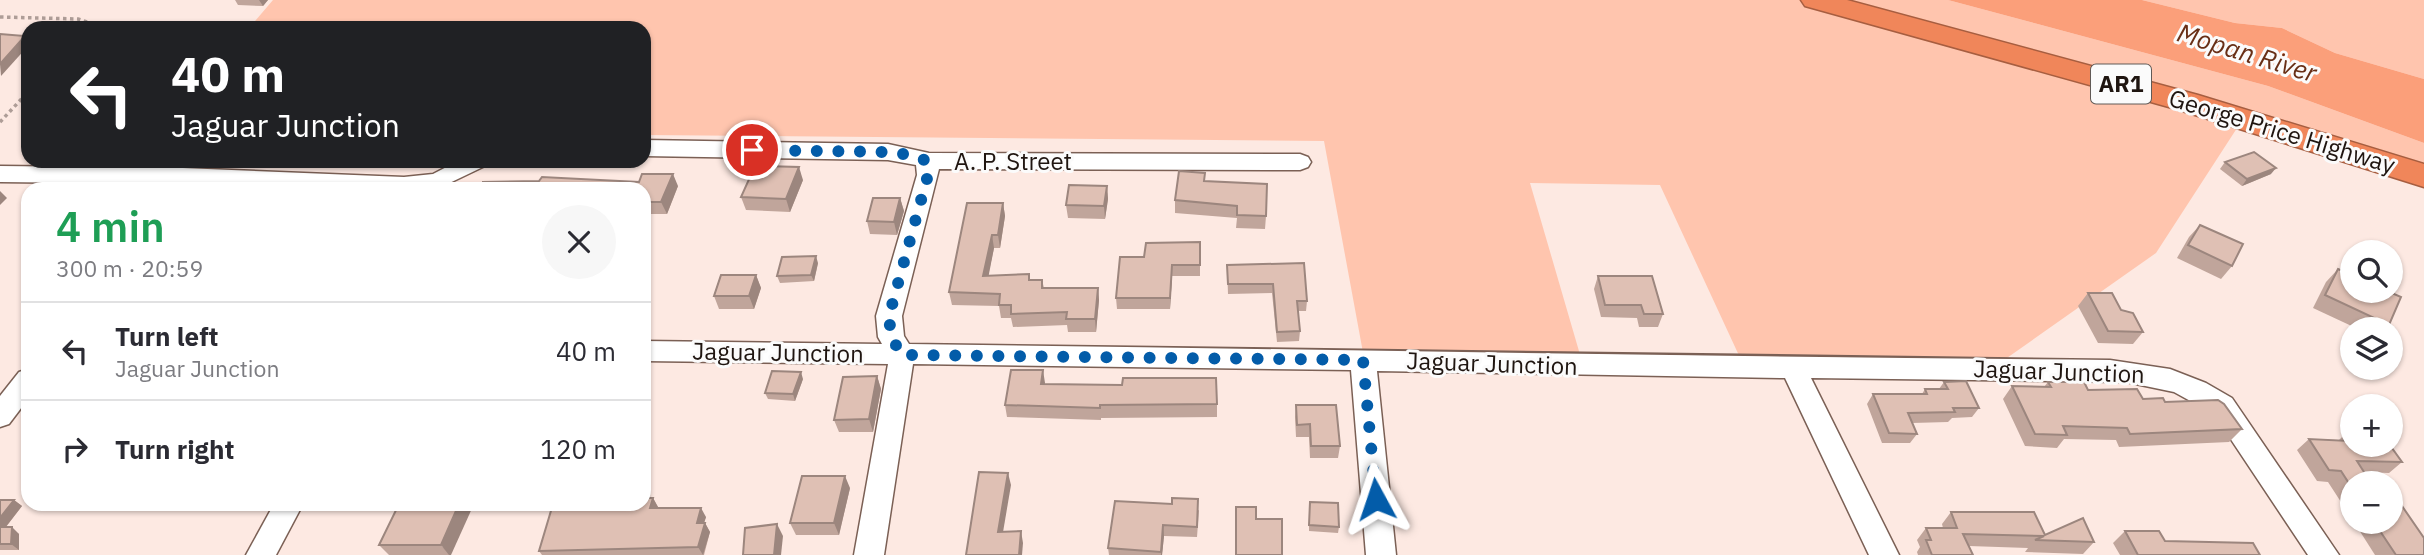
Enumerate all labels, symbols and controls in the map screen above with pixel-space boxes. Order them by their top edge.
water label: Mopan River [2174,15,2322,90]
text: 40 m [171,42,285,105]
icon: left [56,49,147,140]
road number: AR1 [2091,64,2151,104]
street label: George Price Highway [2165,81,2399,181]
text: Jaguar Junction [171,104,400,146]
pin [722,120,782,180]
icon: arrive [733,131,771,169]
street label: A. P. Street [954,145,1072,177]
text: 4 min [56,199,165,254]
button: close [542,205,616,279]
map controls [2340,240,2403,534]
button: search [2340,240,2403,303]
text: 300 m · 20:59 [56,253,203,283]
button: layers [2340,317,2403,380]
text: Turn left [115,319,218,353]
icon: left [56,332,94,370]
text: 40 m [556,334,616,368]
street label: Jaguar Junction [692,335,864,369]
street label: Jaguar Junction [1406,344,1578,382]
street label: Jaguar Junction [1973,352,2145,390]
text: Jaguar Junction [115,353,279,383]
button: + [2340,394,2403,457]
icon: right [56,430,94,468]
text: Turn right [115,432,234,466]
text: 120 m [540,432,616,466]
position arrow [1339,462,1413,536]
button: − [2340,471,2403,534]

